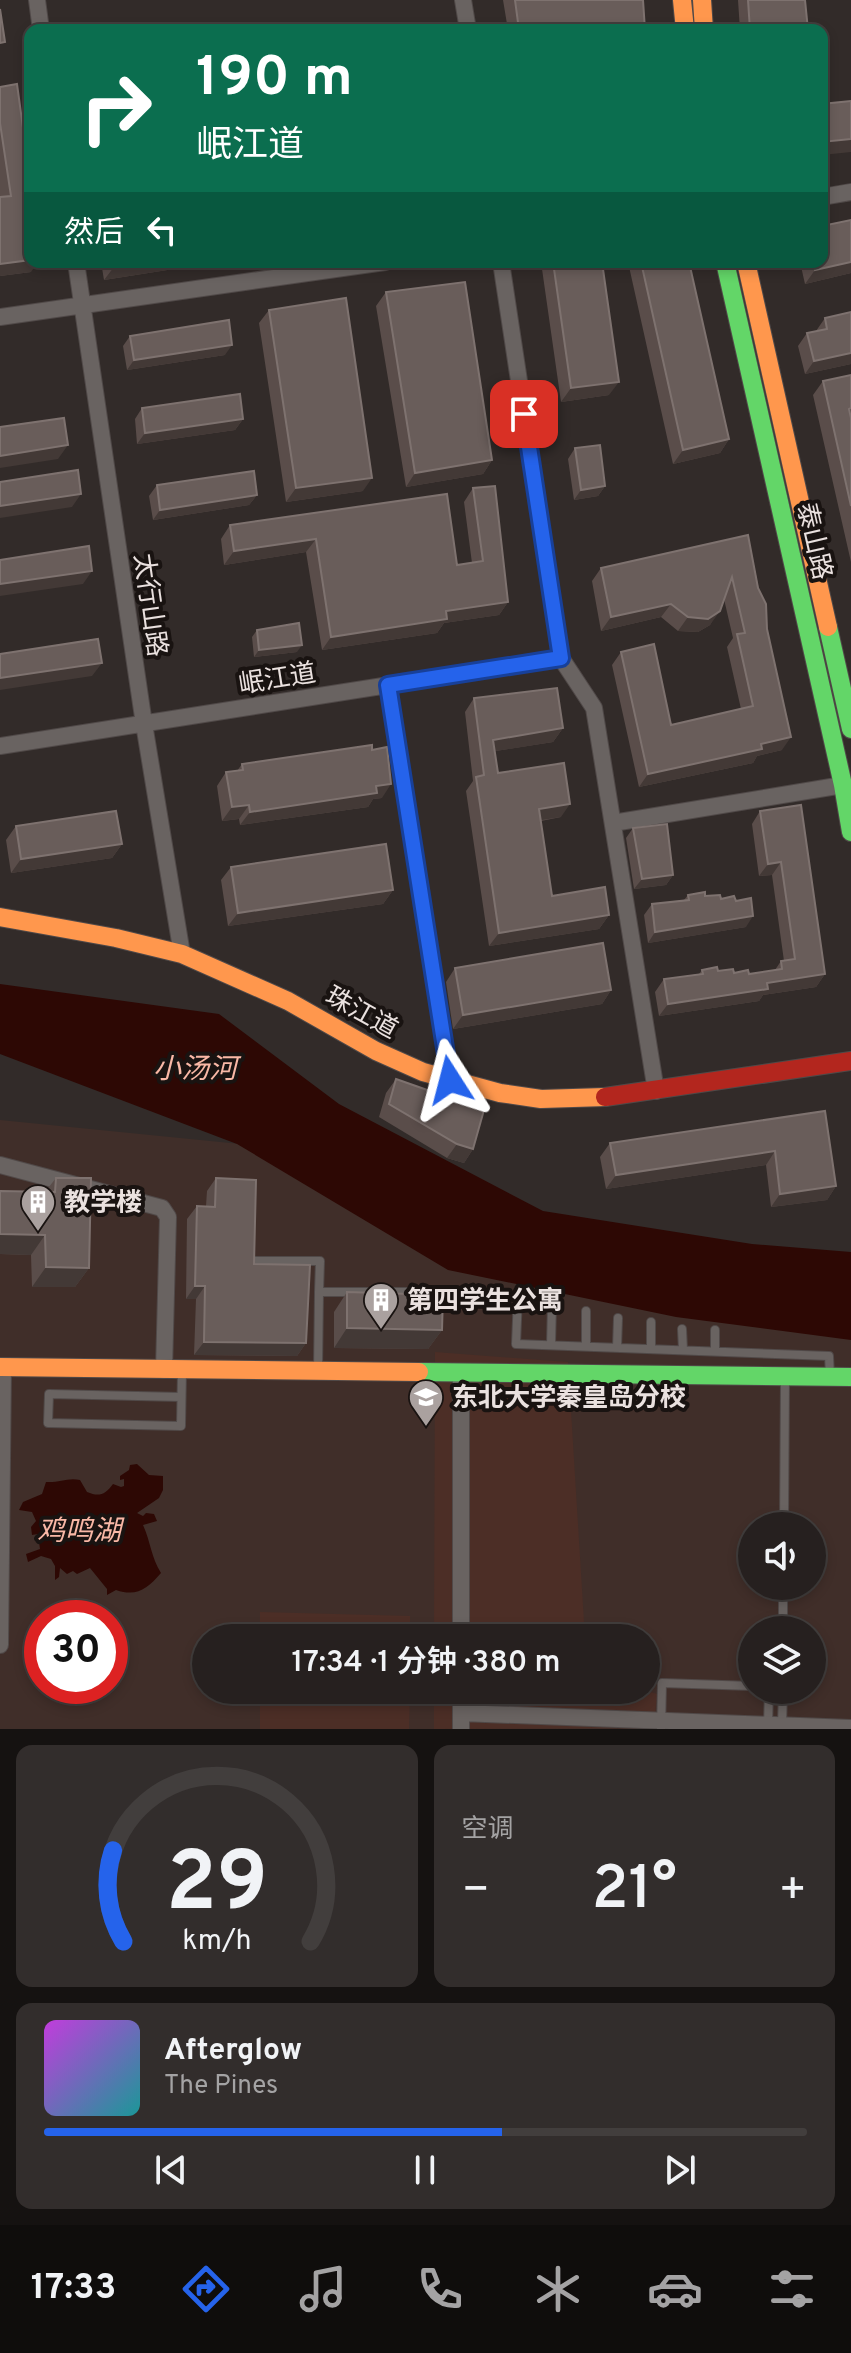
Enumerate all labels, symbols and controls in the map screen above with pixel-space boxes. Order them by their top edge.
text: 190 m [196,45,353,115]
icon: right [64,56,168,160]
text: 岷江道 [196,124,304,170]
icon: left [140,208,184,252]
text: 然后 [64,216,124,253]
pin [490,380,558,448]
icon: arrive [502,392,546,436]
street label: 泰山路 [788,500,837,583]
street label: 太行山路 [125,552,172,659]
street label: 岷江道 [236,658,318,703]
street label: 珠江道 [319,981,403,1048]
position arrow [408,1038,492,1122]
water label: 小汤河 [153,1053,242,1089]
building icon: 教学楼 [19,1183,57,1233]
place label: 教学楼 [64,1188,142,1221]
building icon: 第四学生公寓 [362,1281,400,1331]
place label: 第四学生公寓 [407,1286,563,1319]
school or university icon: 东北大学秦皇岛分校 [407,1378,445,1428]
place label: 东北大学秦皇岛分校 [452,1383,686,1416]
map controls [738,1512,826,1704]
button: sound [738,1512,826,1600]
water label: 鸡鸣湖 [37,1515,125,1551]
speed limit sign: 30 [24,1600,128,1704]
button: layers [738,1616,826,1704]
text: 17:34 · 1 分钟 · 380 m [291,1645,561,1682]
text: 空调 [462,1814,514,1847]
text: 29 [166,1835,268,1940]
text: 21° [592,1854,677,1930]
text: − [462,1864,490,1920]
text: + [779,1864,807,1920]
text: km/h [182,1924,251,1960]
text: Afterglow [164,2033,302,2070]
text: The Pines [164,2070,278,2103]
icon: previous [149,2148,193,2192]
icon: pause [403,2148,447,2192]
icon: next [658,2148,702,2192]
icon: directions [178,2261,234,2317]
icon: music [295,2261,351,2317]
icon: phone [412,2261,468,2317]
icon: climate [530,2261,586,2317]
icon: car [647,2261,703,2317]
icon: filters [764,2261,820,2317]
text: 17:33 [31,2266,116,2312]

